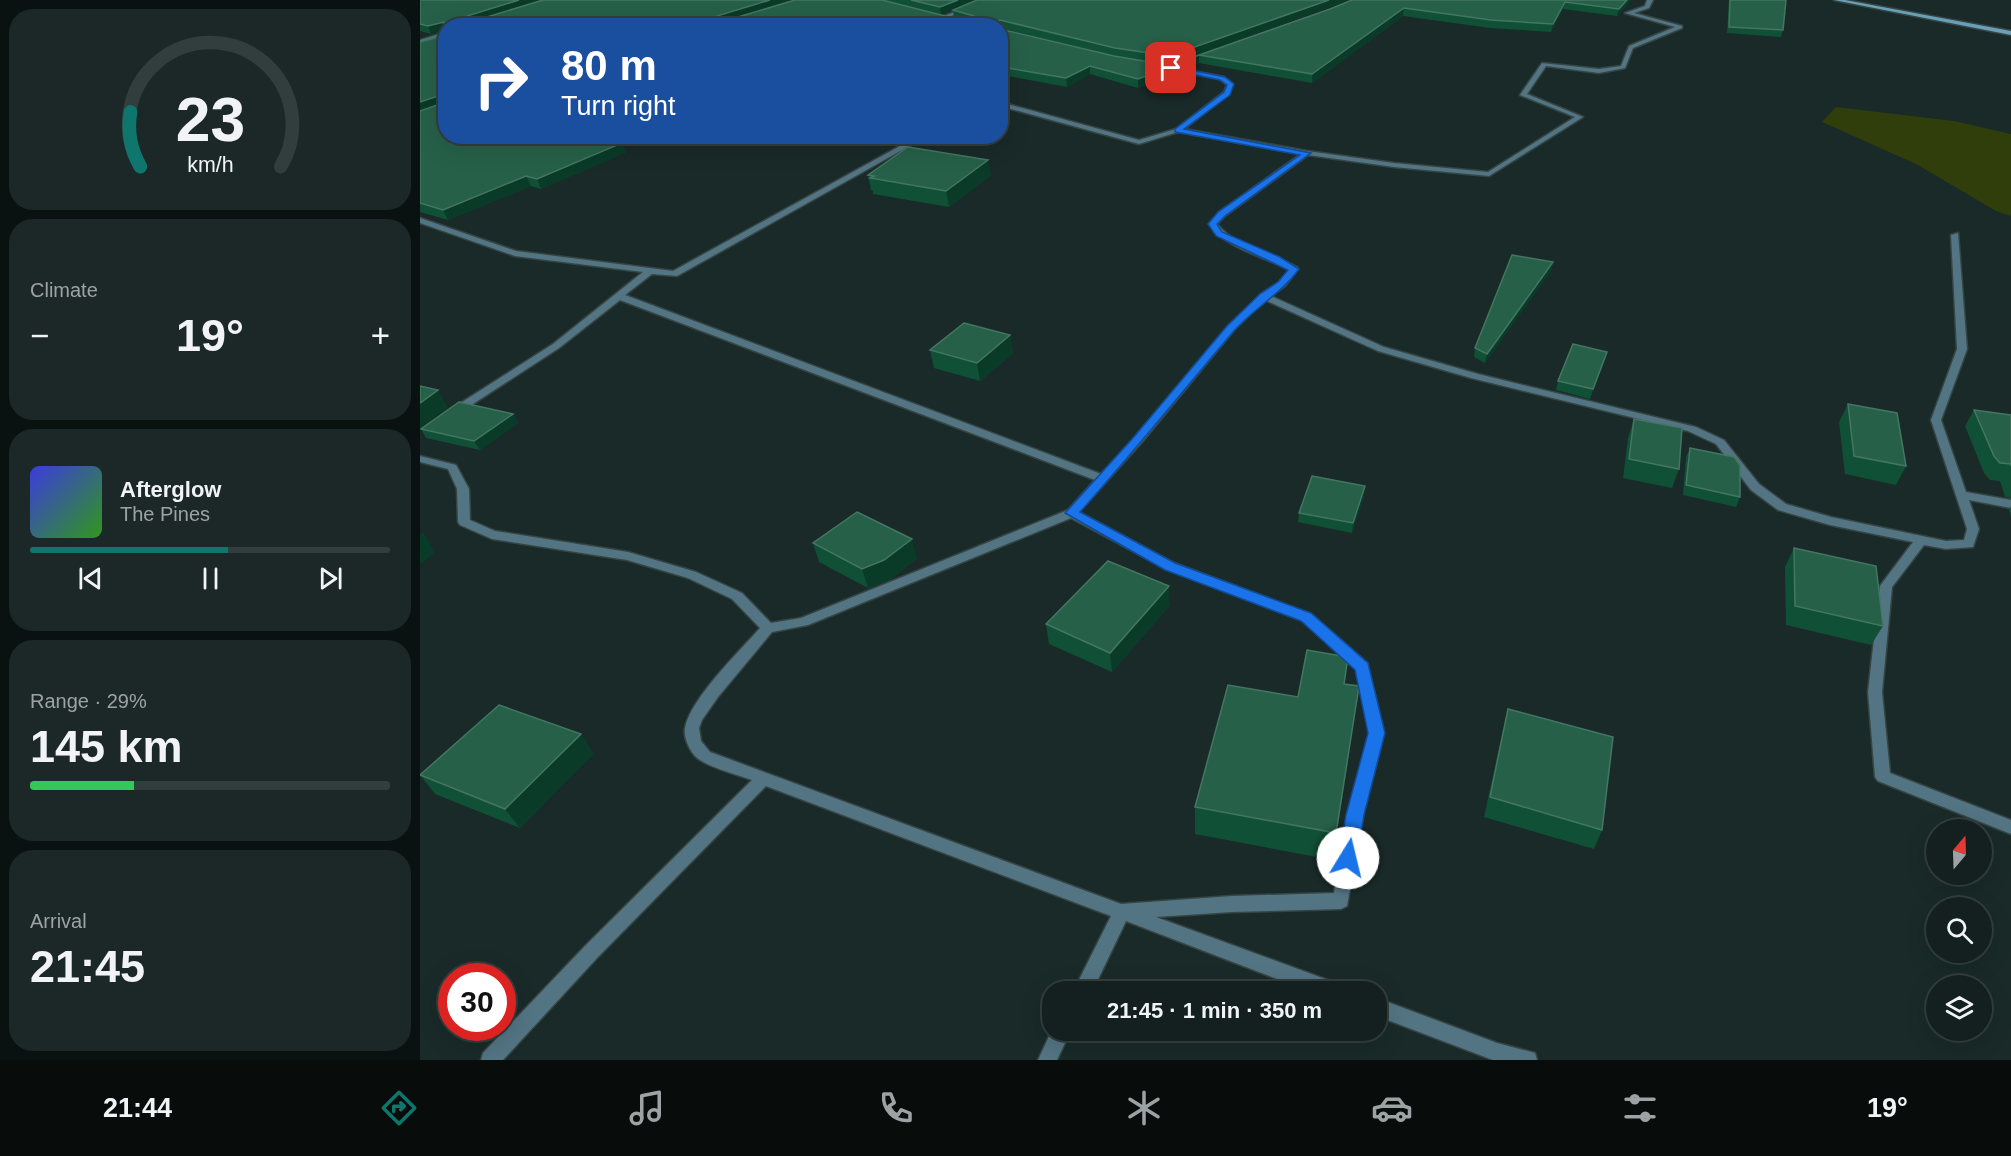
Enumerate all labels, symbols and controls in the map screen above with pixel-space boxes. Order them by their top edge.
icon: right [462,42,540,120]
text: 80 m [561,42,657,89]
pin [1145,42,1196,93]
icon: arrive [1154,51,1187,84]
text: 23 [175,85,245,154]
text: Turn right [561,91,676,121]
text: km/h [187,153,233,177]
text: Climate [30,279,98,301]
text: 19° [176,310,244,361]
text: − [30,317,49,354]
text: + [371,317,390,354]
text: Afterglow [120,477,221,502]
text: The Pines [120,503,210,525]
icon: previous [74,562,107,595]
icon: pause [194,562,227,595]
icon: next [314,562,347,595]
text: Range · 29% [30,690,147,712]
text: 145 km [30,721,183,772]
north arrow [1926,819,1992,885]
map controls [1926,819,1992,1041]
position arrow [1316,826,1380,890]
button: search [1926,897,1992,963]
text: Arrival [30,910,87,932]
text: 21:45 [30,941,145,992]
speed limit sign: 30 [438,963,516,1041]
button: layers [1926,975,1992,1041]
text: 21:45 · 1 min · 350 m [1107,998,1322,1023]
icon: directions [378,1087,420,1129]
icon: music [626,1087,668,1129]
icon: phone [875,1087,917,1129]
icon: climate [1123,1087,1165,1129]
icon: car [1371,1087,1413,1129]
icon: filters [1619,1087,1661,1129]
text: 21:44 [103,1093,172,1123]
text: 19° [1867,1093,1908,1123]

